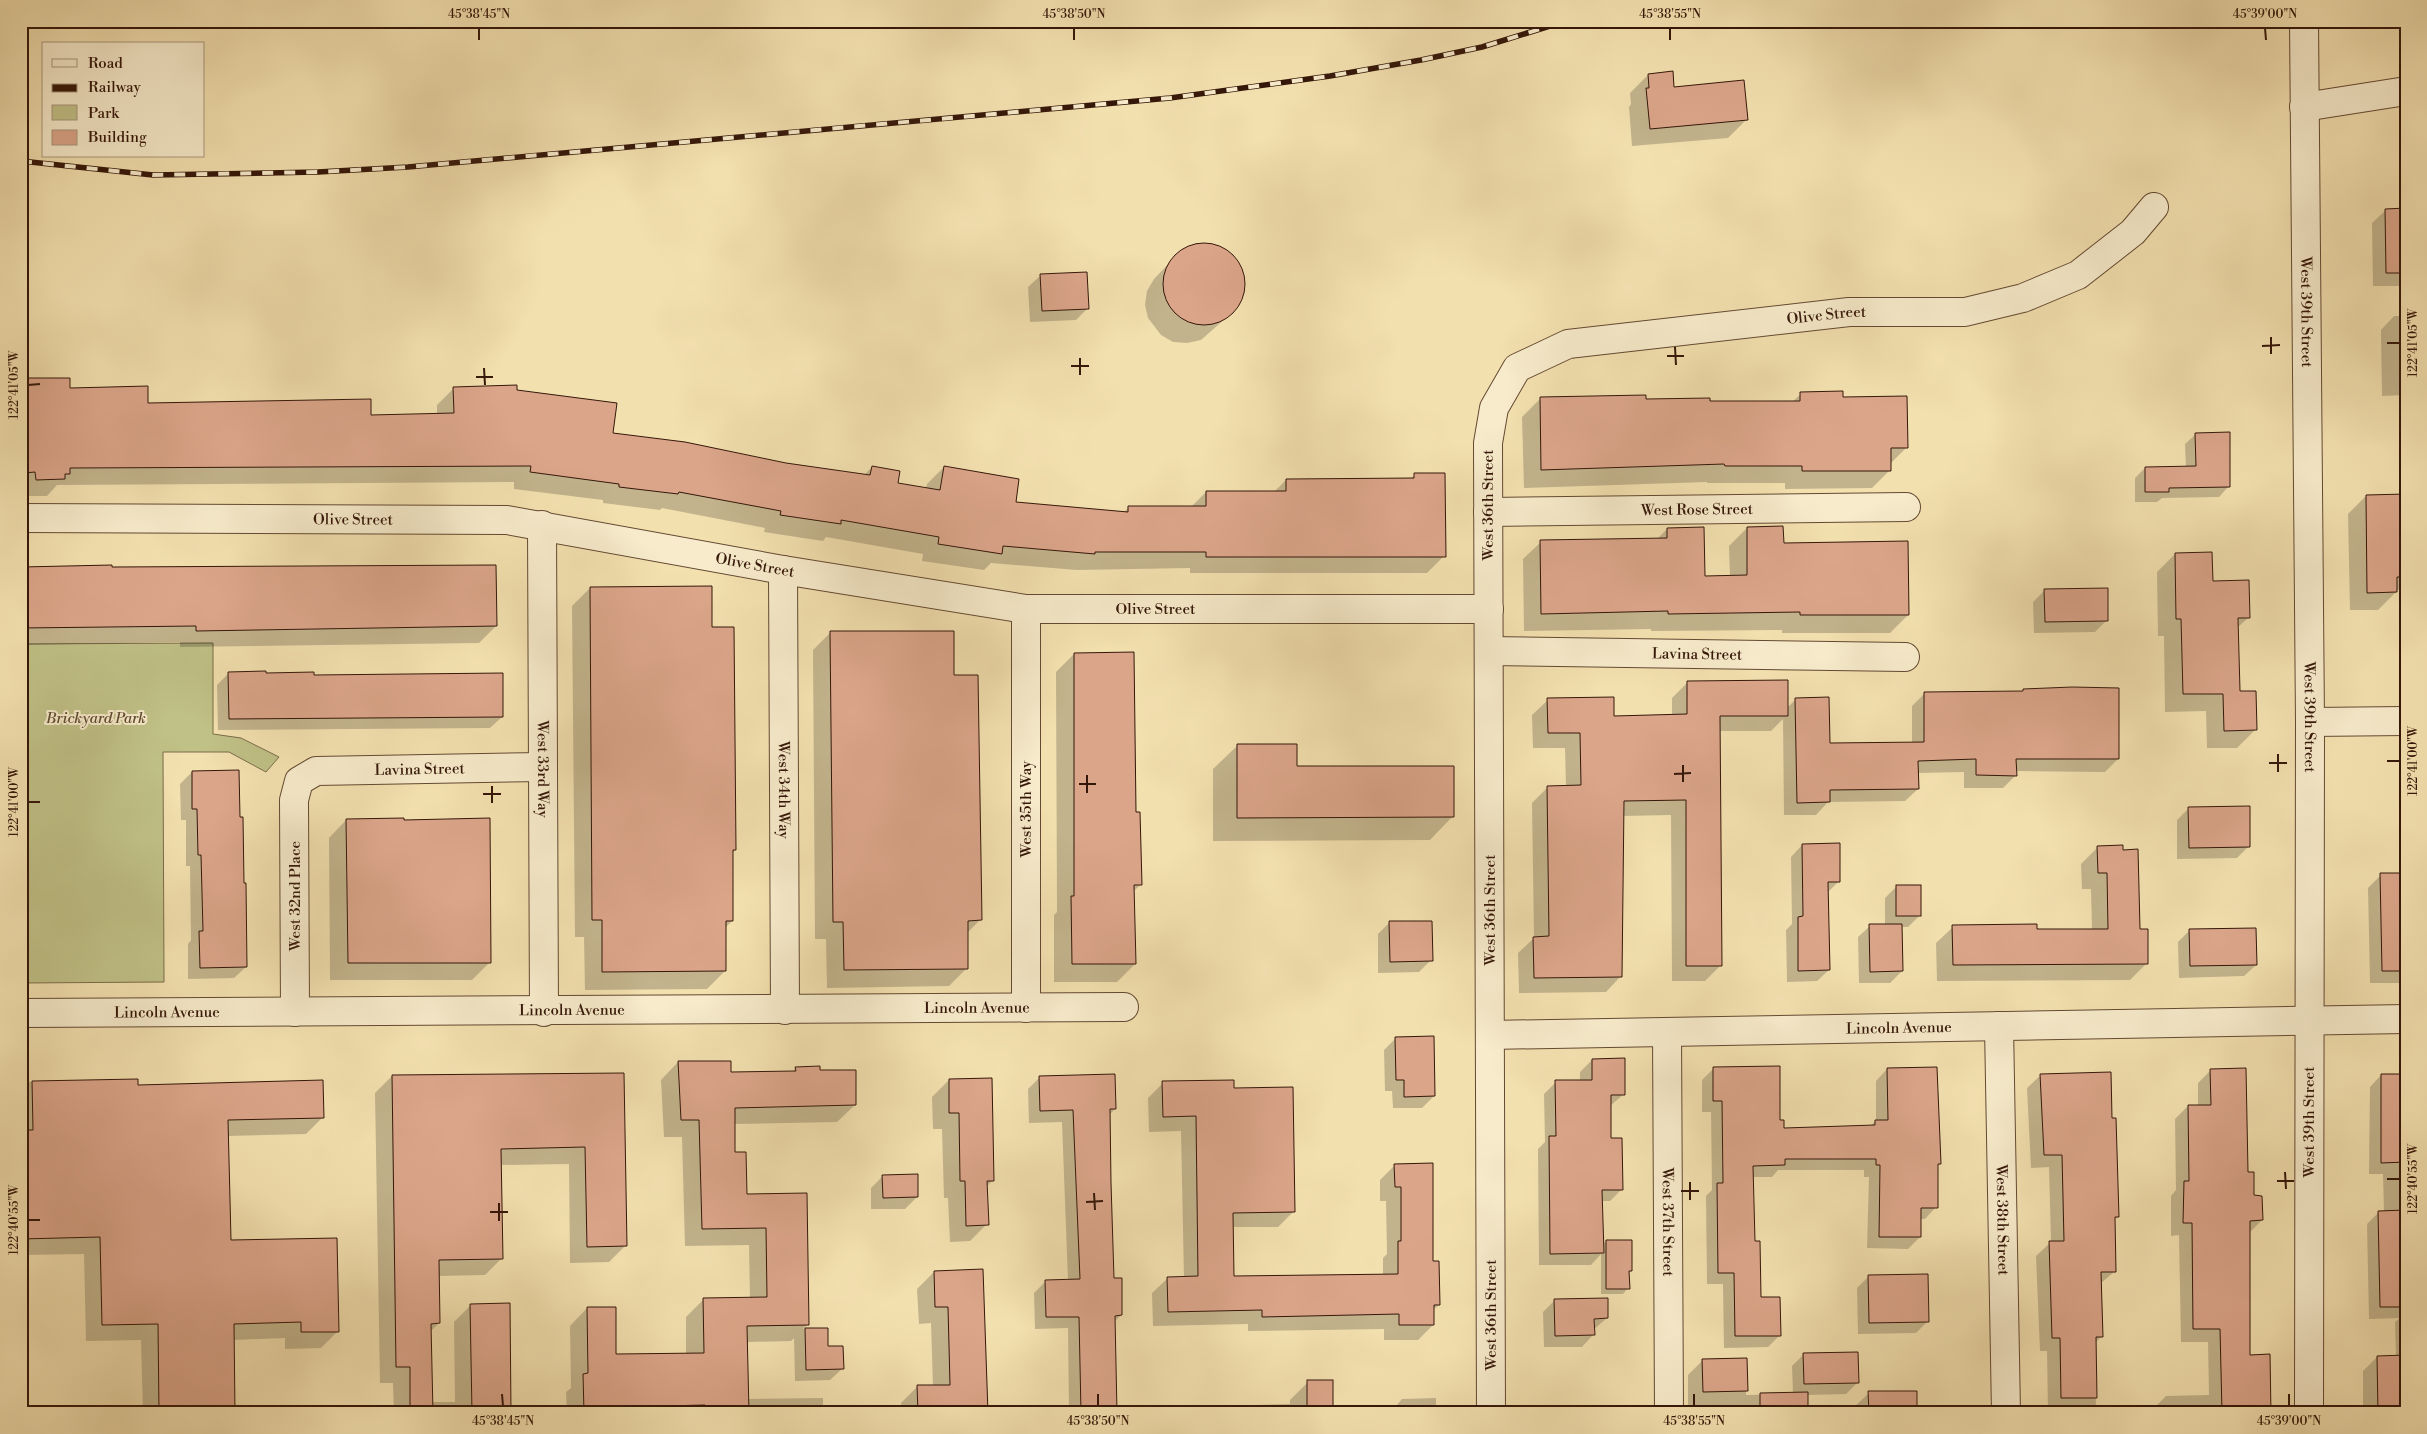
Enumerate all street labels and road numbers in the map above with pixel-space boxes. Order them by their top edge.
street label: West 39th Street [2297,255,2316,368]
street label: Olive Street [1786,303,1867,329]
street label: West 36th Street [1479,449,1498,561]
street label: West Rose Street [1640,499,1754,520]
street label: Olive Street [313,510,394,529]
street label: Olive Street [714,548,796,581]
street label: Olive Street [1115,600,1196,619]
street label: Lavina Street [1652,644,1743,664]
street label: West 39th Street [2300,660,2320,773]
street label: West 33rd Way [533,719,553,818]
street label: West 34th Way [774,740,794,840]
street label: Lavina Street [374,759,466,779]
street label: West 35th Way [1017,760,1036,858]
street label: West 32nd Place [286,841,305,952]
street label: West 36th Street [1481,854,1500,966]
street label: Lincoln Avenue [924,998,1030,1018]
street label: Lincoln Avenue [519,1000,625,1020]
street label: Lincoln Avenue [114,1002,220,1022]
street label: Lincoln Avenue [1846,1017,1952,1038]
street label: West 39th Street [2300,1066,2319,1178]
street label: West 38th Street [1992,1163,2013,1276]
street label: West 37th Street [1658,1166,1678,1277]
street label: West 36th Street [1482,1259,1501,1371]

